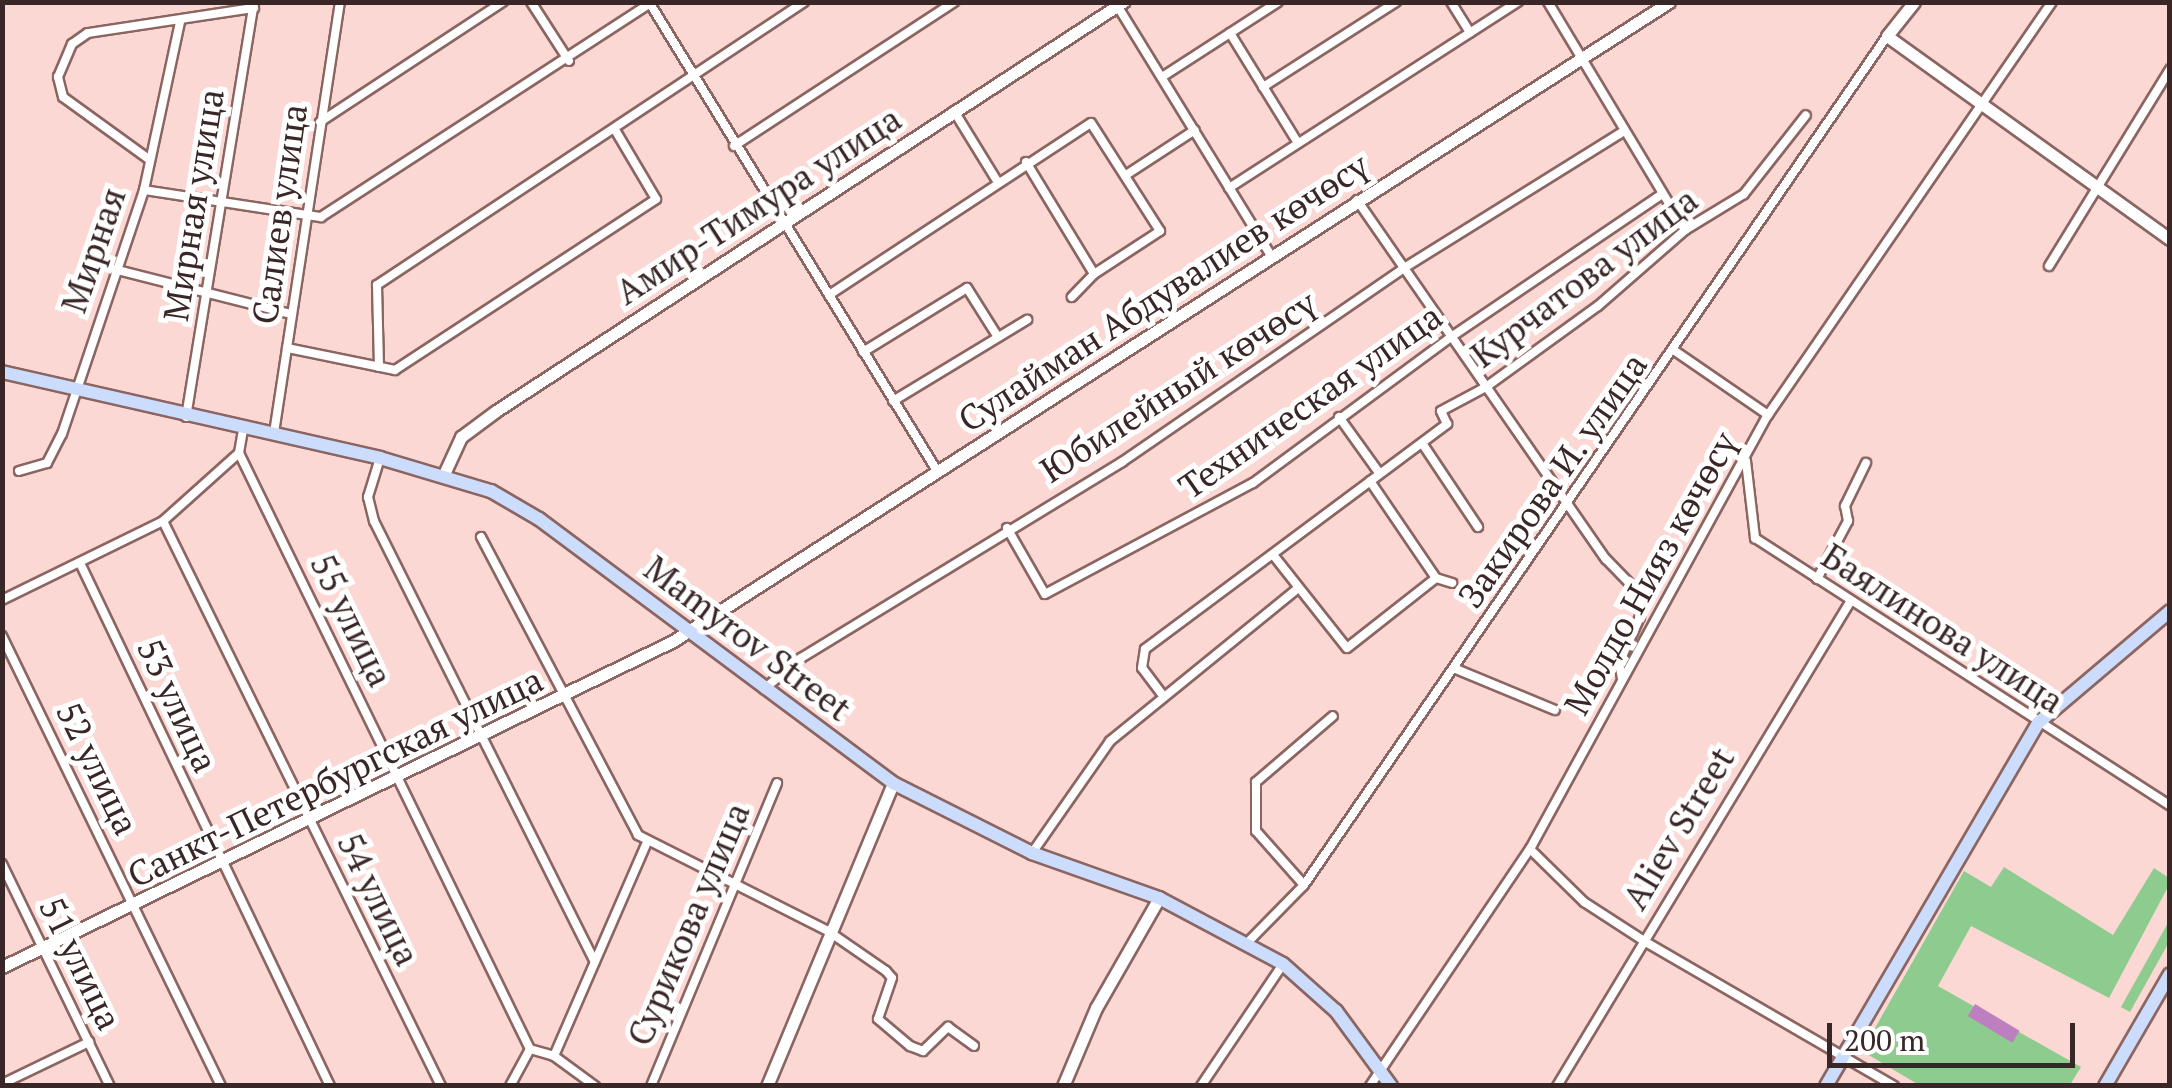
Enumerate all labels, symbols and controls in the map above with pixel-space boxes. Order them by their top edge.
street label: Мирная улица [154,86,232,324]
street label: Амир-Тимура улица [608,97,908,313]
street label: Салиев улица [243,101,315,327]
street label: Сулайман Абдувалиев көчөсү [950,143,1376,441]
street label: Курчатова улица [1463,178,1705,376]
street label: Мирная [52,182,134,318]
street label: Юбилейный көчөсү [1032,281,1324,491]
street label: Техническая улица [1171,295,1449,507]
street label: Закирова И. улица [1448,344,1656,616]
street label: Молдо Нияз көчөсү [1555,424,1745,722]
street label: Баялинова улица [1814,534,2072,722]
street label: 55 улица [302,547,402,693]
street label: Mamyrov Street [636,547,860,729]
street label: 53 улица [129,632,227,778]
street label: Санкт-Петербургская улица [121,658,549,896]
street label: 52 улица [48,695,148,841]
street label: Aliev Street [1613,739,1743,917]
street label: Сурикова улица [618,796,758,1052]
street label: 54 улица [329,826,429,972]
street label: 51 улица [31,890,131,1036]
scale bar [1832,1003,2080,1065]
text: 200 m [1844,1020,1925,1060]

